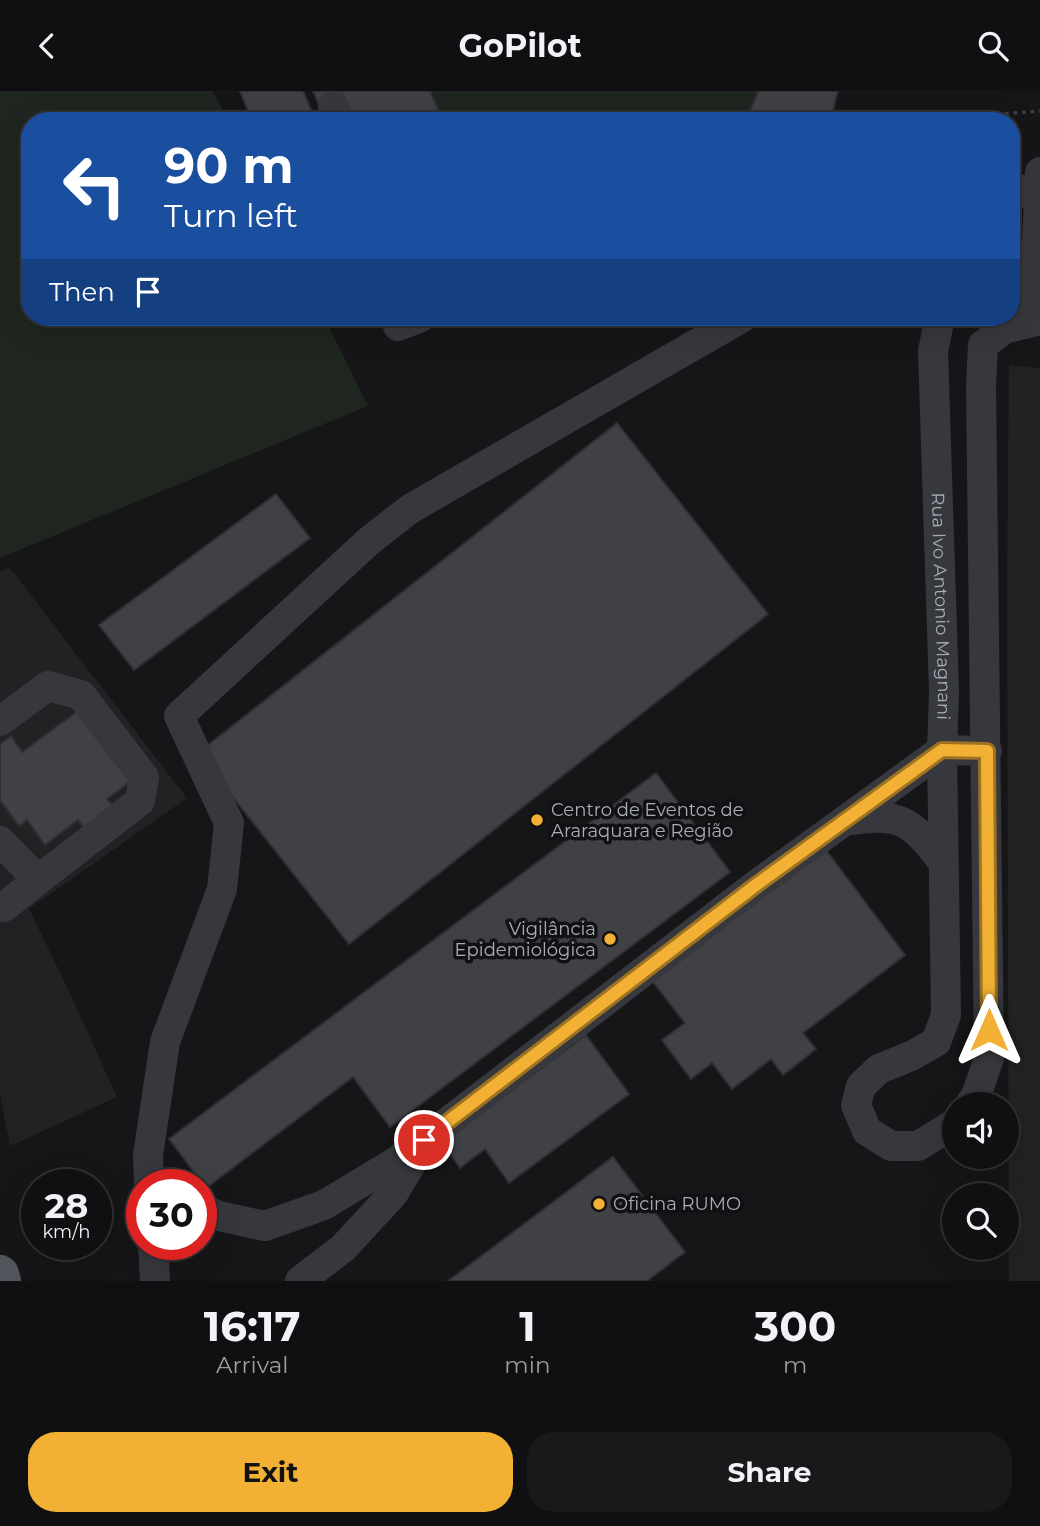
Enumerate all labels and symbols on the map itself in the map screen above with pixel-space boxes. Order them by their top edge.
street label: Rua Ivo Antonio Magnani [927,492,955,720]
place label: Centro de Eventos de Araraquara e Região [551,799,744,842]
marker: Centro de Eventos de Araraquara e Região [529,812,545,828]
place label: Vigilância Epidemiológica [455,918,596,961]
marker: Vigilância Epidemiológica [602,931,618,947]
position arrow [952,993,1026,1067]
pin [394,1110,454,1170]
speed limit sign: 30 [126,1169,217,1260]
place label: Oficina RUMO [613,1193,741,1215]
marker: Oficina RUMO [591,1196,607,1212]

